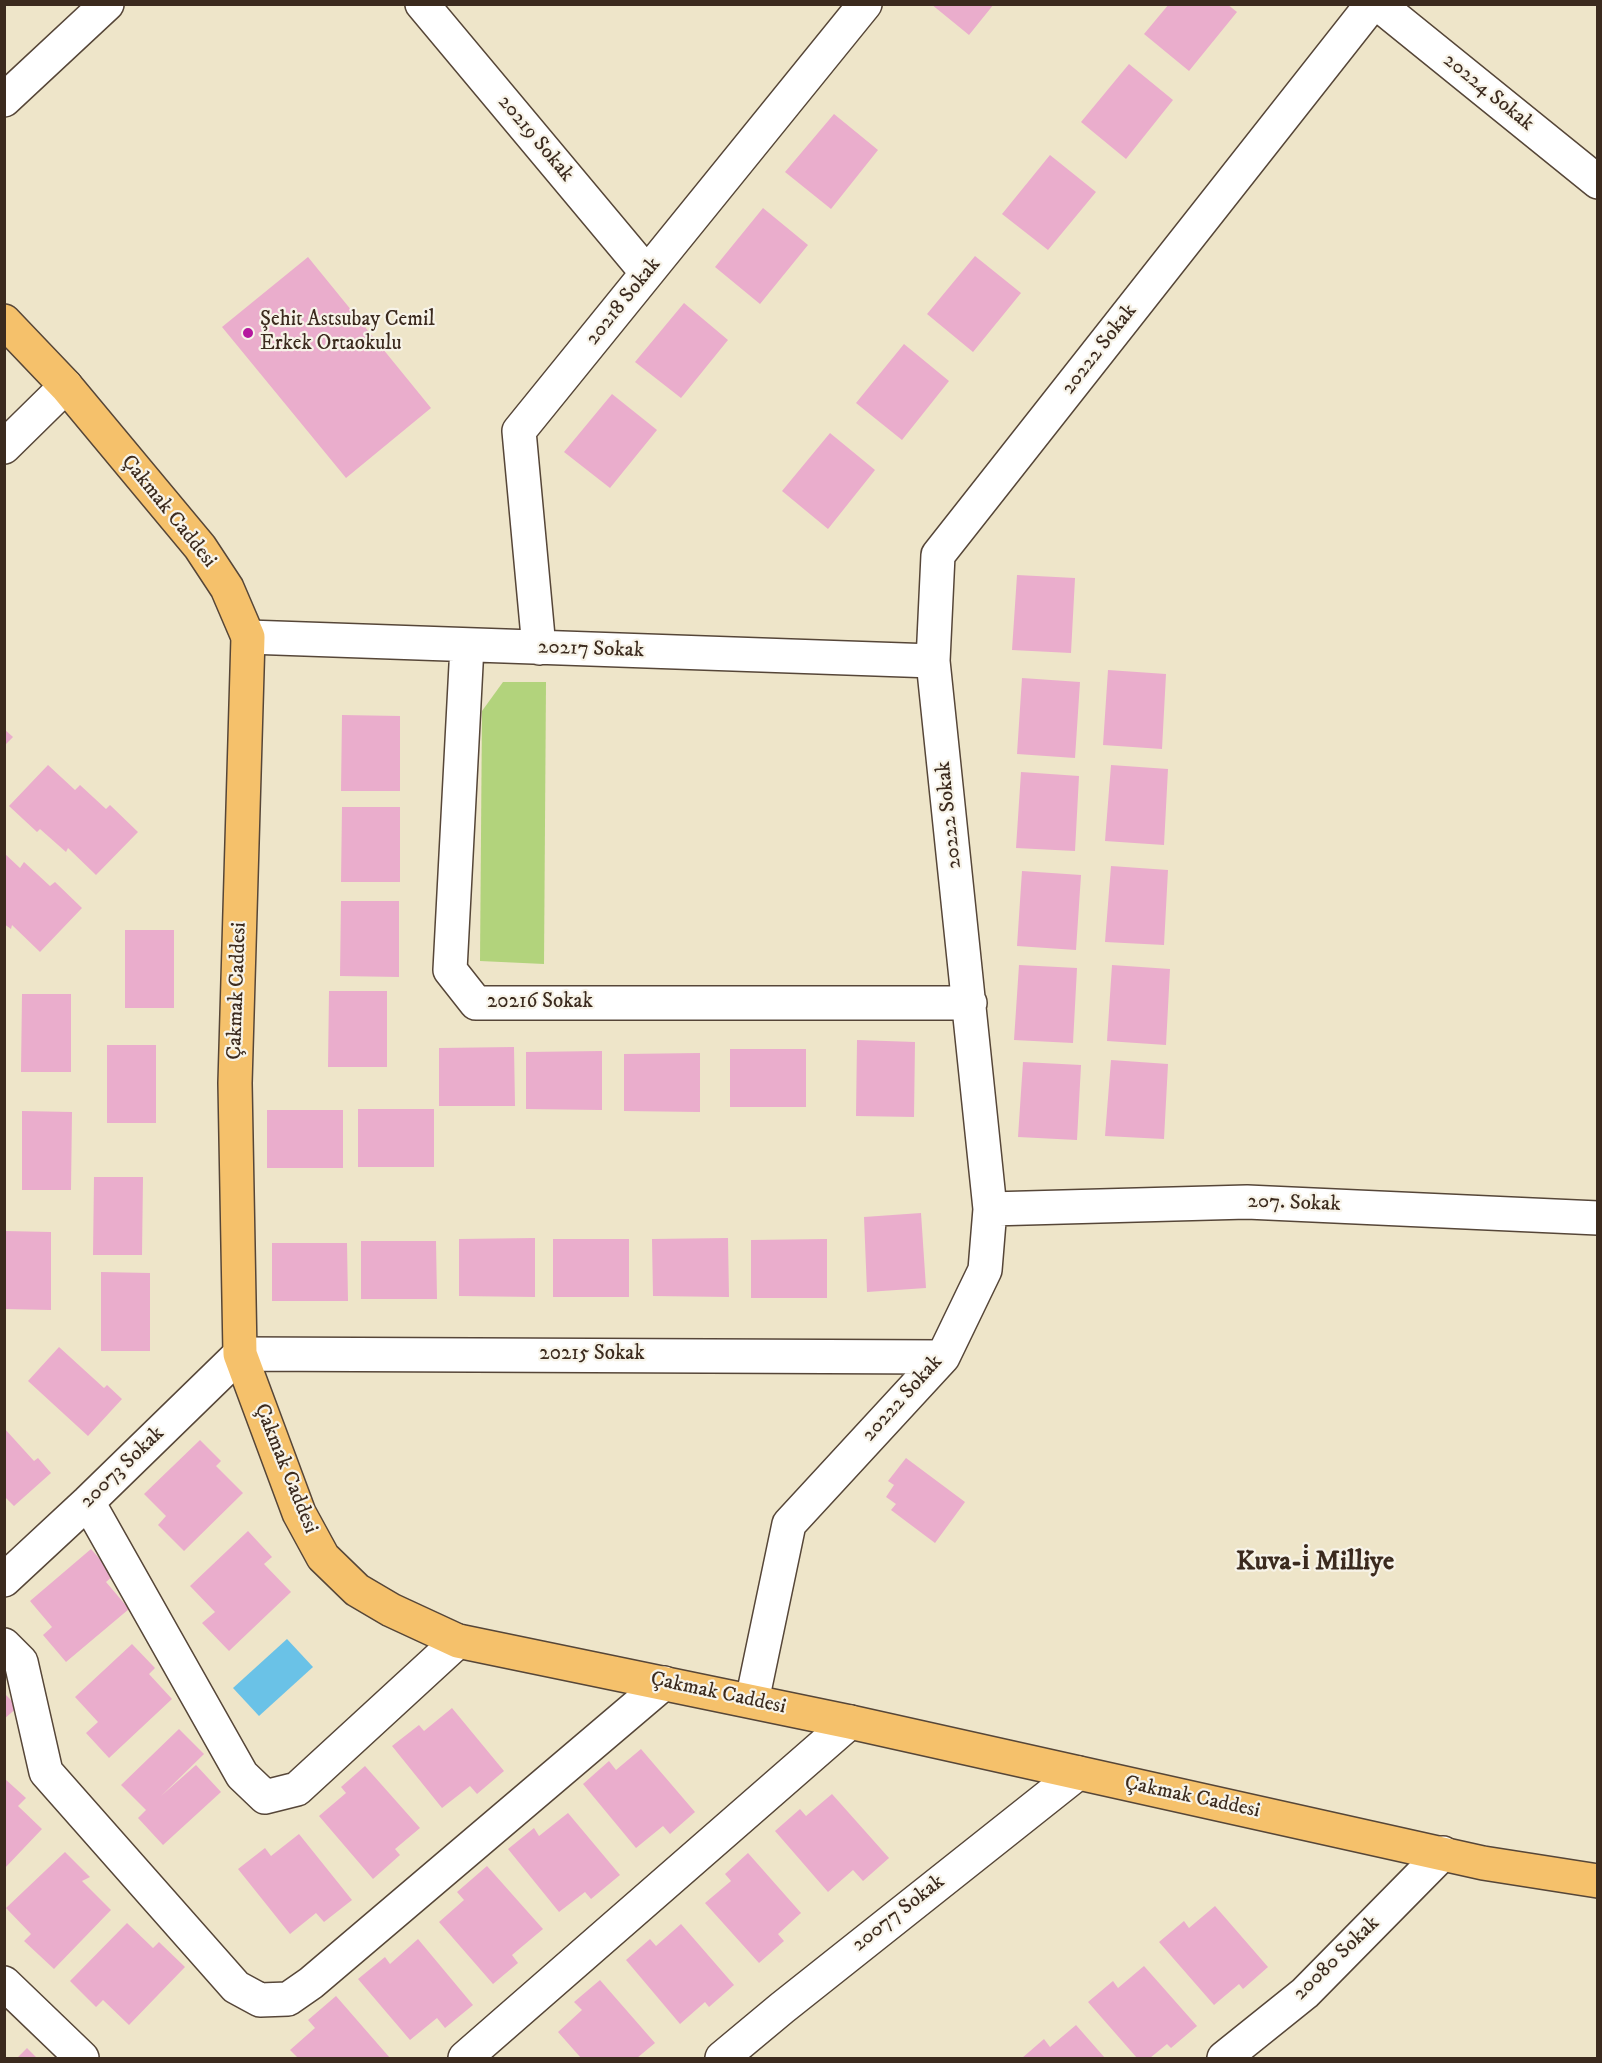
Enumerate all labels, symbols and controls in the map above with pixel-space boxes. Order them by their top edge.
street label: 20224 Sokak [1437,49,1539,137]
street label: 20219 Sokak [491,91,579,187]
street label: 20218 Sokak [581,253,667,351]
street label: 20222 Sokak [1057,300,1143,400]
place label: Şehit Astsubay Cemil Erkek Ortaokulu [260,308,435,358]
marker: Şehit Astsubay Cemil Erkek Ortaokulu [241,326,255,340]
street label: Çakmak Caddesi [115,450,221,574]
street label: 20217 Sokak [538,636,644,664]
street label: 20222 Sokak [932,760,968,870]
street label: Çakmak Caddesi [223,922,253,1060]
street label: 20216 Sokak [487,990,593,1016]
street label: 207. Sokak [1247,1190,1341,1218]
street label: 20215 Sokak [539,1342,645,1368]
street label: 20222 Sokak [858,1350,948,1448]
street label: Çakmak Caddesi [247,1400,323,1538]
street label: 20073 Sokak [76,1422,170,1514]
district label: Kuva-i̇ Milliye [1236,1547,1394,1579]
street label: Çakmak Caddesi [648,1667,788,1721]
street label: Çakmak Caddesi [1122,1771,1262,1825]
street label: 20077 Sokak [848,1870,950,1958]
street label: 20080 Sokak [1289,1912,1385,2006]

